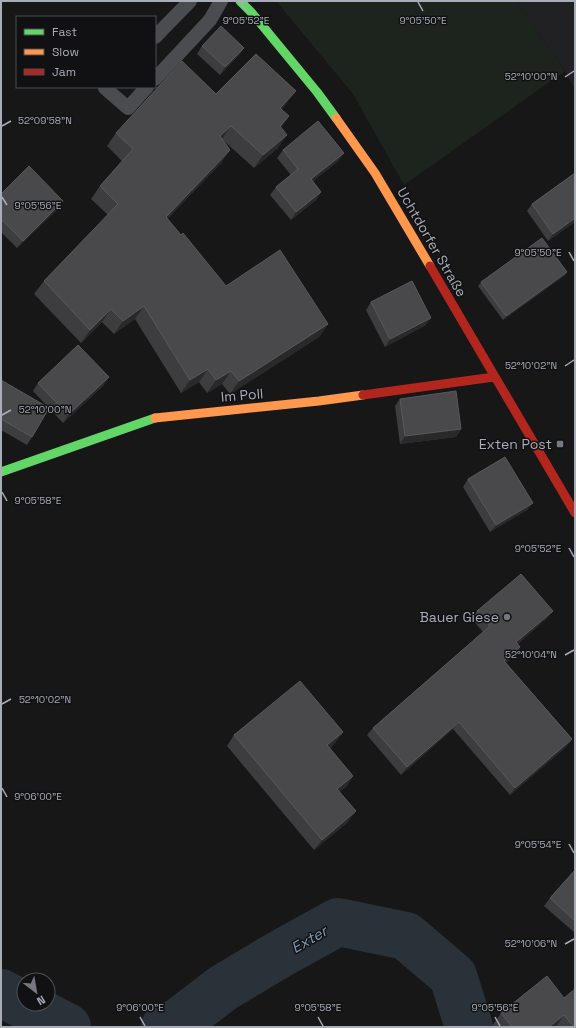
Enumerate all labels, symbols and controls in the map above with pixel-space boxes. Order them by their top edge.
text: 9°05'52"E [223,14,270,27]
text: 9°05'50"E [399,14,447,27]
legend [16,16,156,88]
text: Fast [52,24,77,40]
text: Slow [52,44,79,60]
text: Jam [52,64,76,80]
text: 52°10'00"N [505,70,557,83]
text: 52°09'58"N [18,114,72,127]
street label: Uchtdorfer Straße [393,184,471,300]
text: 9°05'56"E [15,199,62,212]
text: 9°05'50"E [514,246,562,259]
text: 52°10'02"N [505,359,557,372]
street label: Im Poll [220,384,264,406]
text: 52°10'00"N [19,403,71,416]
place label: Exten Post [479,435,552,453]
marker: Exten Post [555,439,565,449]
text: 9°05'58"E [15,494,62,507]
text: 9°05'52"E [515,542,562,555]
place label: Bauer Giese [420,608,499,626]
marker: Bauer Giese [502,612,512,622]
text: 52°10'04"N [505,648,557,661]
text: 52°10'02"N [19,693,71,706]
text: 9°06'00"E [14,790,62,803]
text: 9°05'54"E [515,838,562,851]
water label: Exter [288,920,332,957]
text: 52°10'06"N [505,937,557,950]
north arrow [16,972,56,1012]
text: N [34,993,48,1008]
text: 9°06'00"E [116,1001,164,1014]
text: 9°05'58"E [295,1001,342,1014]
text: 9°05'56"E [472,1001,519,1014]

